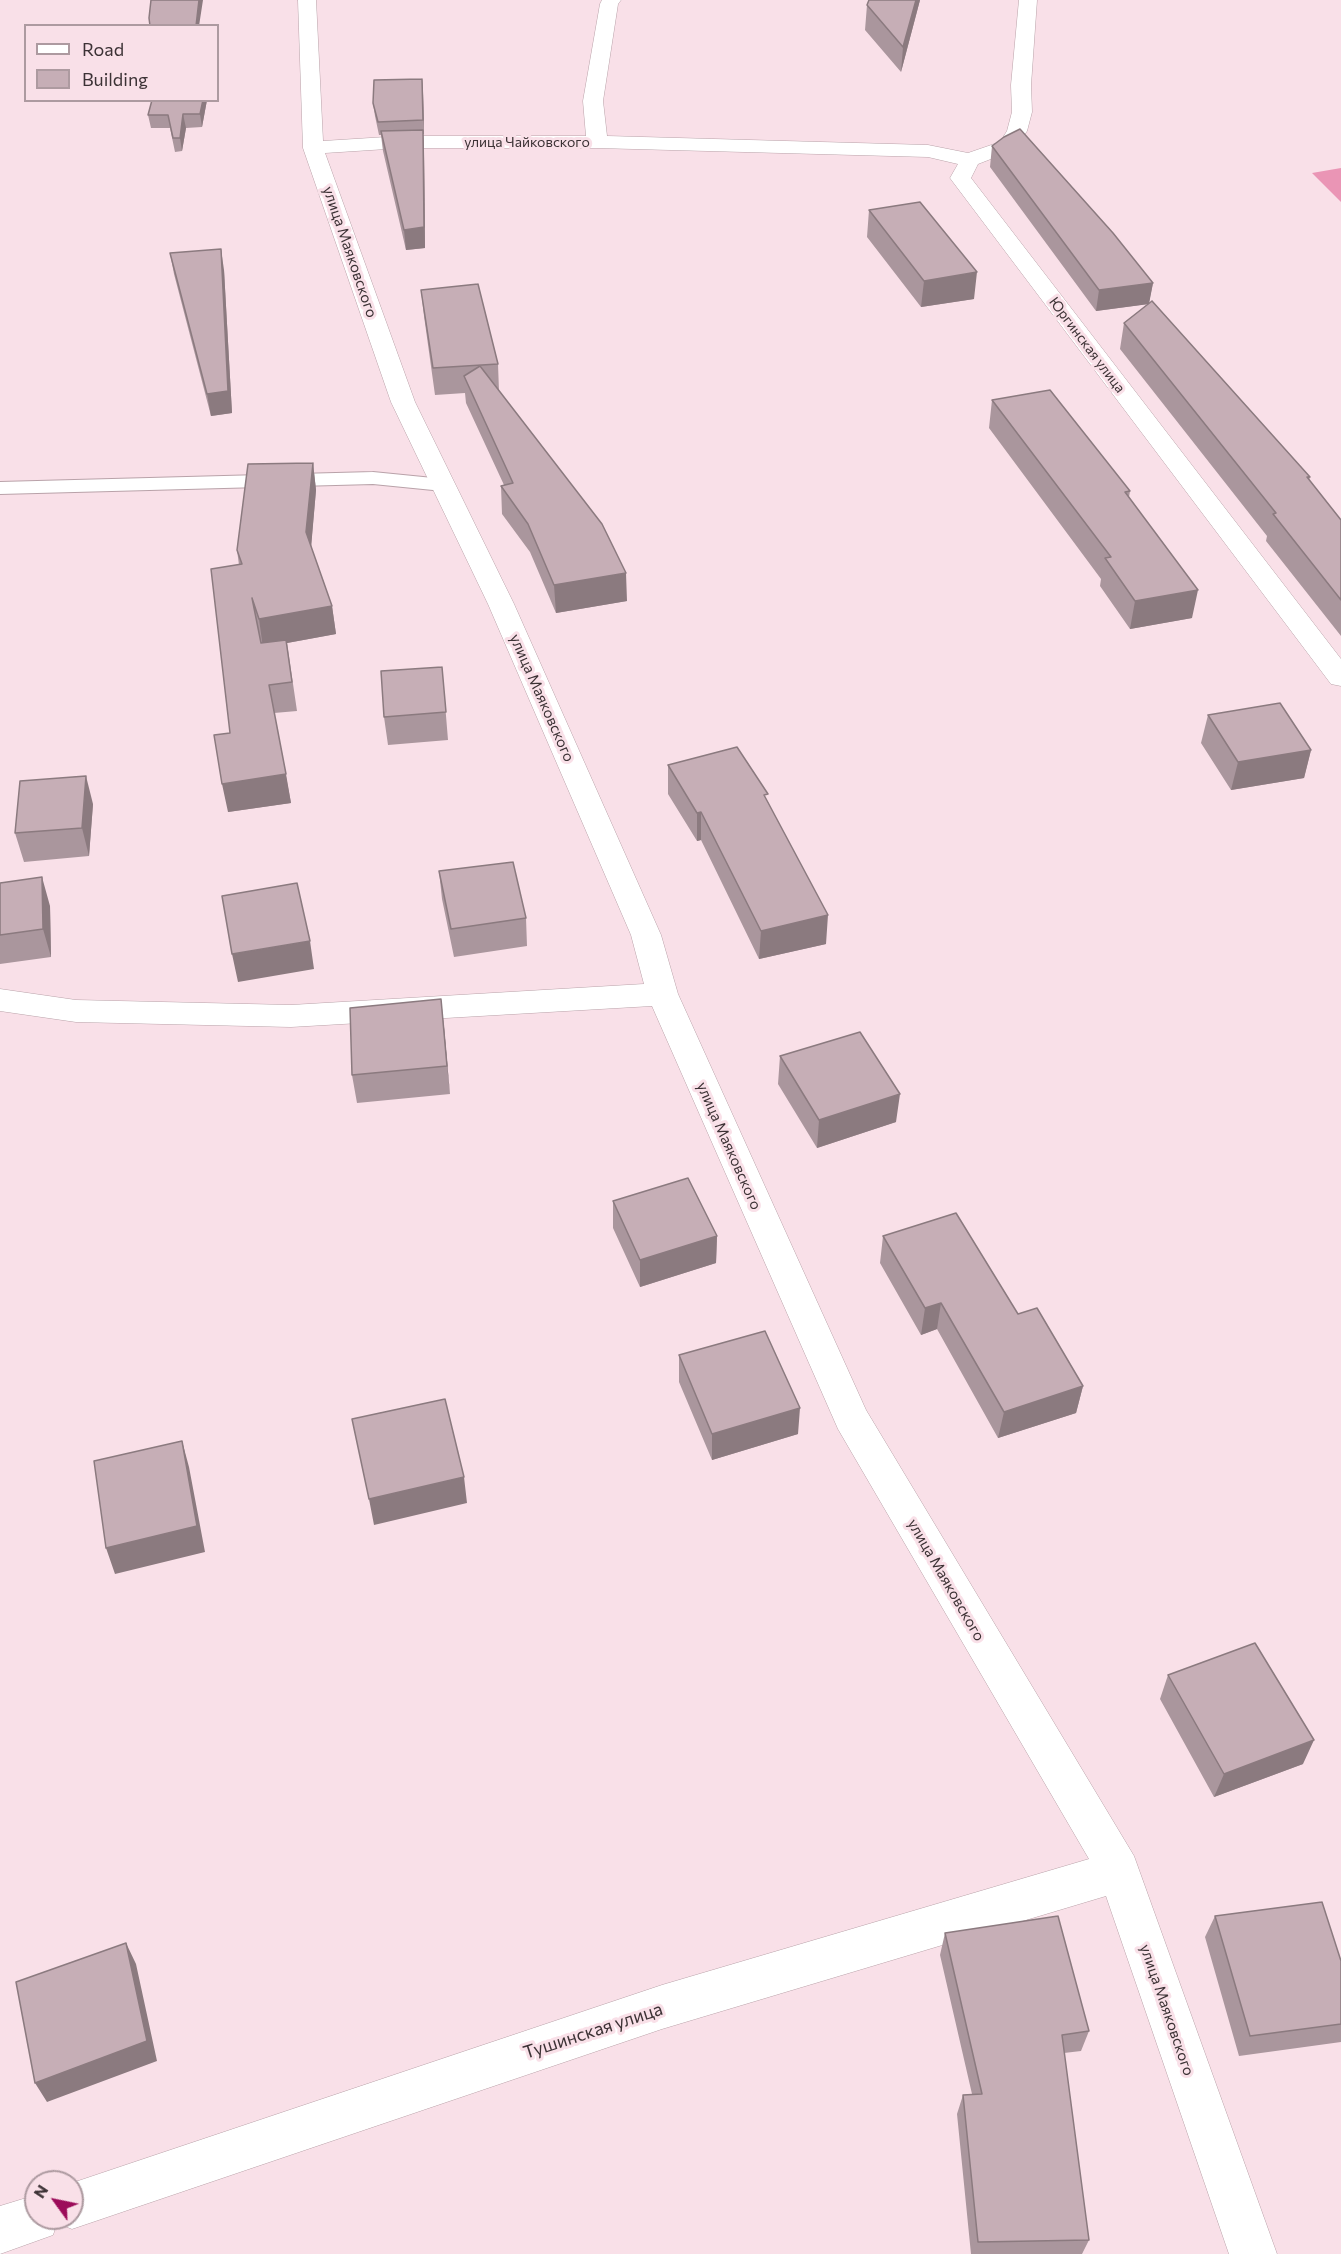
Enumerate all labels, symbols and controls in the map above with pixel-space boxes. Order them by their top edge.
legend [24,24,219,102]
text: Road [82,38,124,60]
text: Building [82,68,148,90]
street label: улица Чайковского [464,134,590,150]
street label: улица Маяковского [319,184,381,320]
street label: Юргинская улица [1046,294,1128,396]
street label: улица Маяковского [506,631,578,765]
street label: улица Маяковского [693,1079,765,1213]
street label: улица Маяковского [904,1516,988,1644]
street label: улица Маяковского [1136,1942,1198,2078]
street label: Тушинская улица [521,1998,665,2064]
north arrow [24,2170,84,2230]
text: N [29,2181,51,2201]

